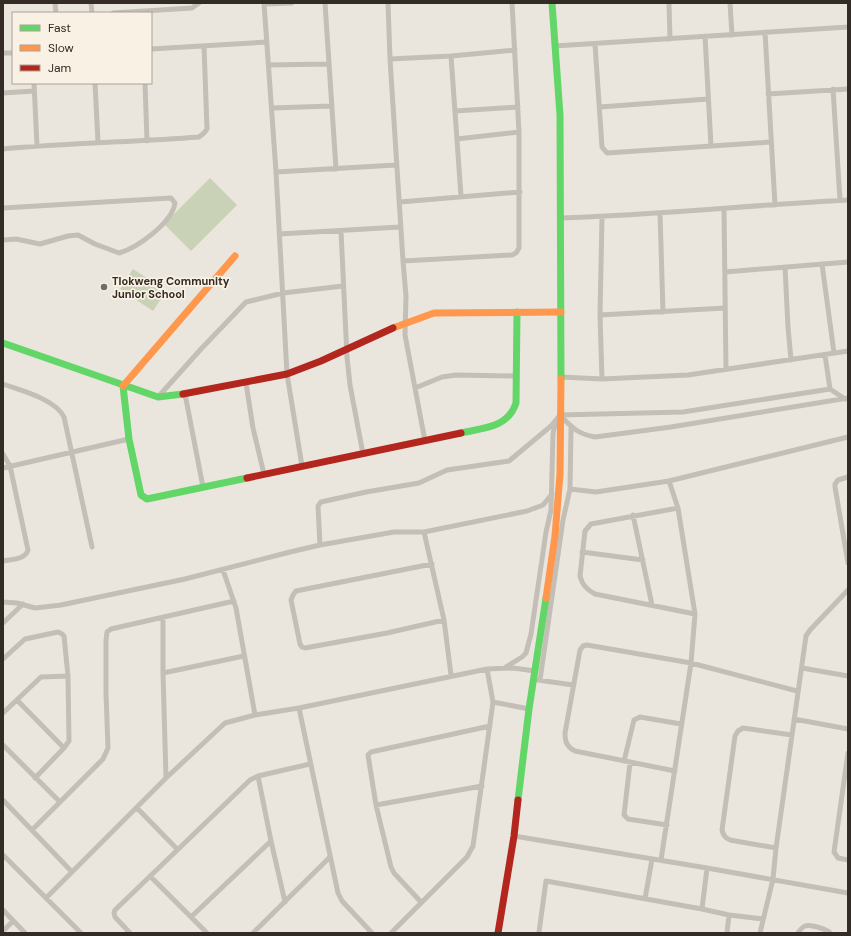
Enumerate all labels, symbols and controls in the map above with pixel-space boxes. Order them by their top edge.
legend [12,12,152,84]
text: Fast [48,20,71,36]
text: Slow [48,40,74,56]
text: Jam [48,60,71,76]
place label: Tlokweng Community Junior School [112,274,230,301]
marker: Tlokweng Community Junior School [99,282,109,292]

